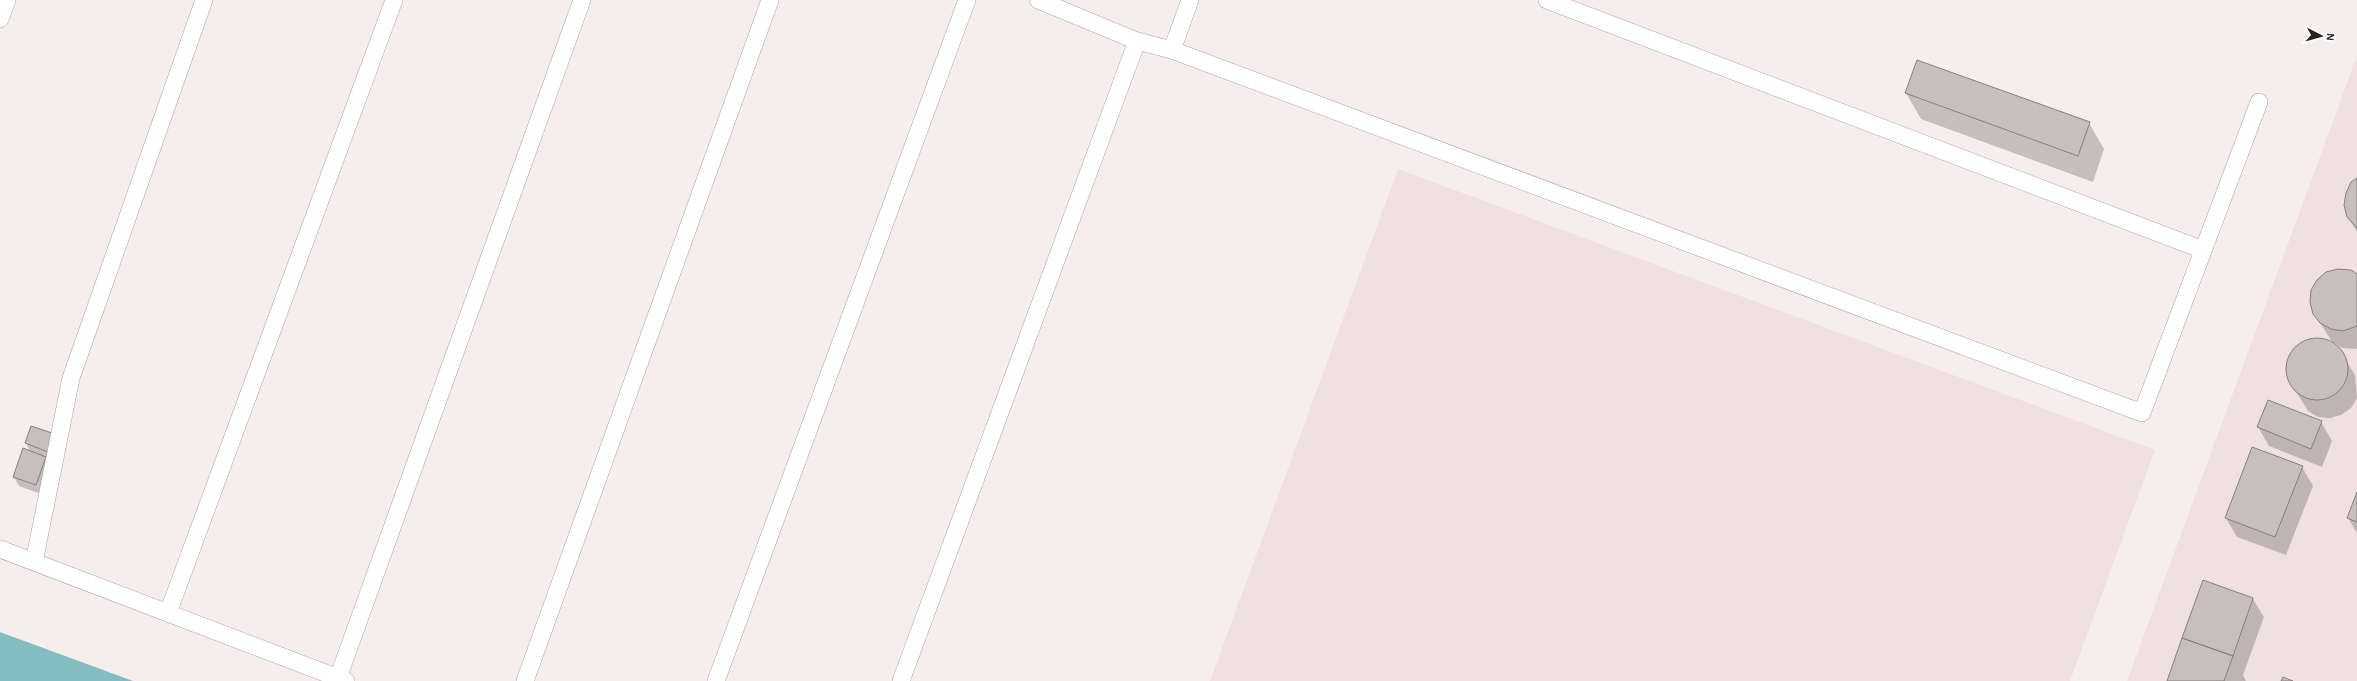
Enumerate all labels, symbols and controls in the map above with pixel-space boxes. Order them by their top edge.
north arrow [2301,16,2341,56]
text: N [2325,33,2336,41]

